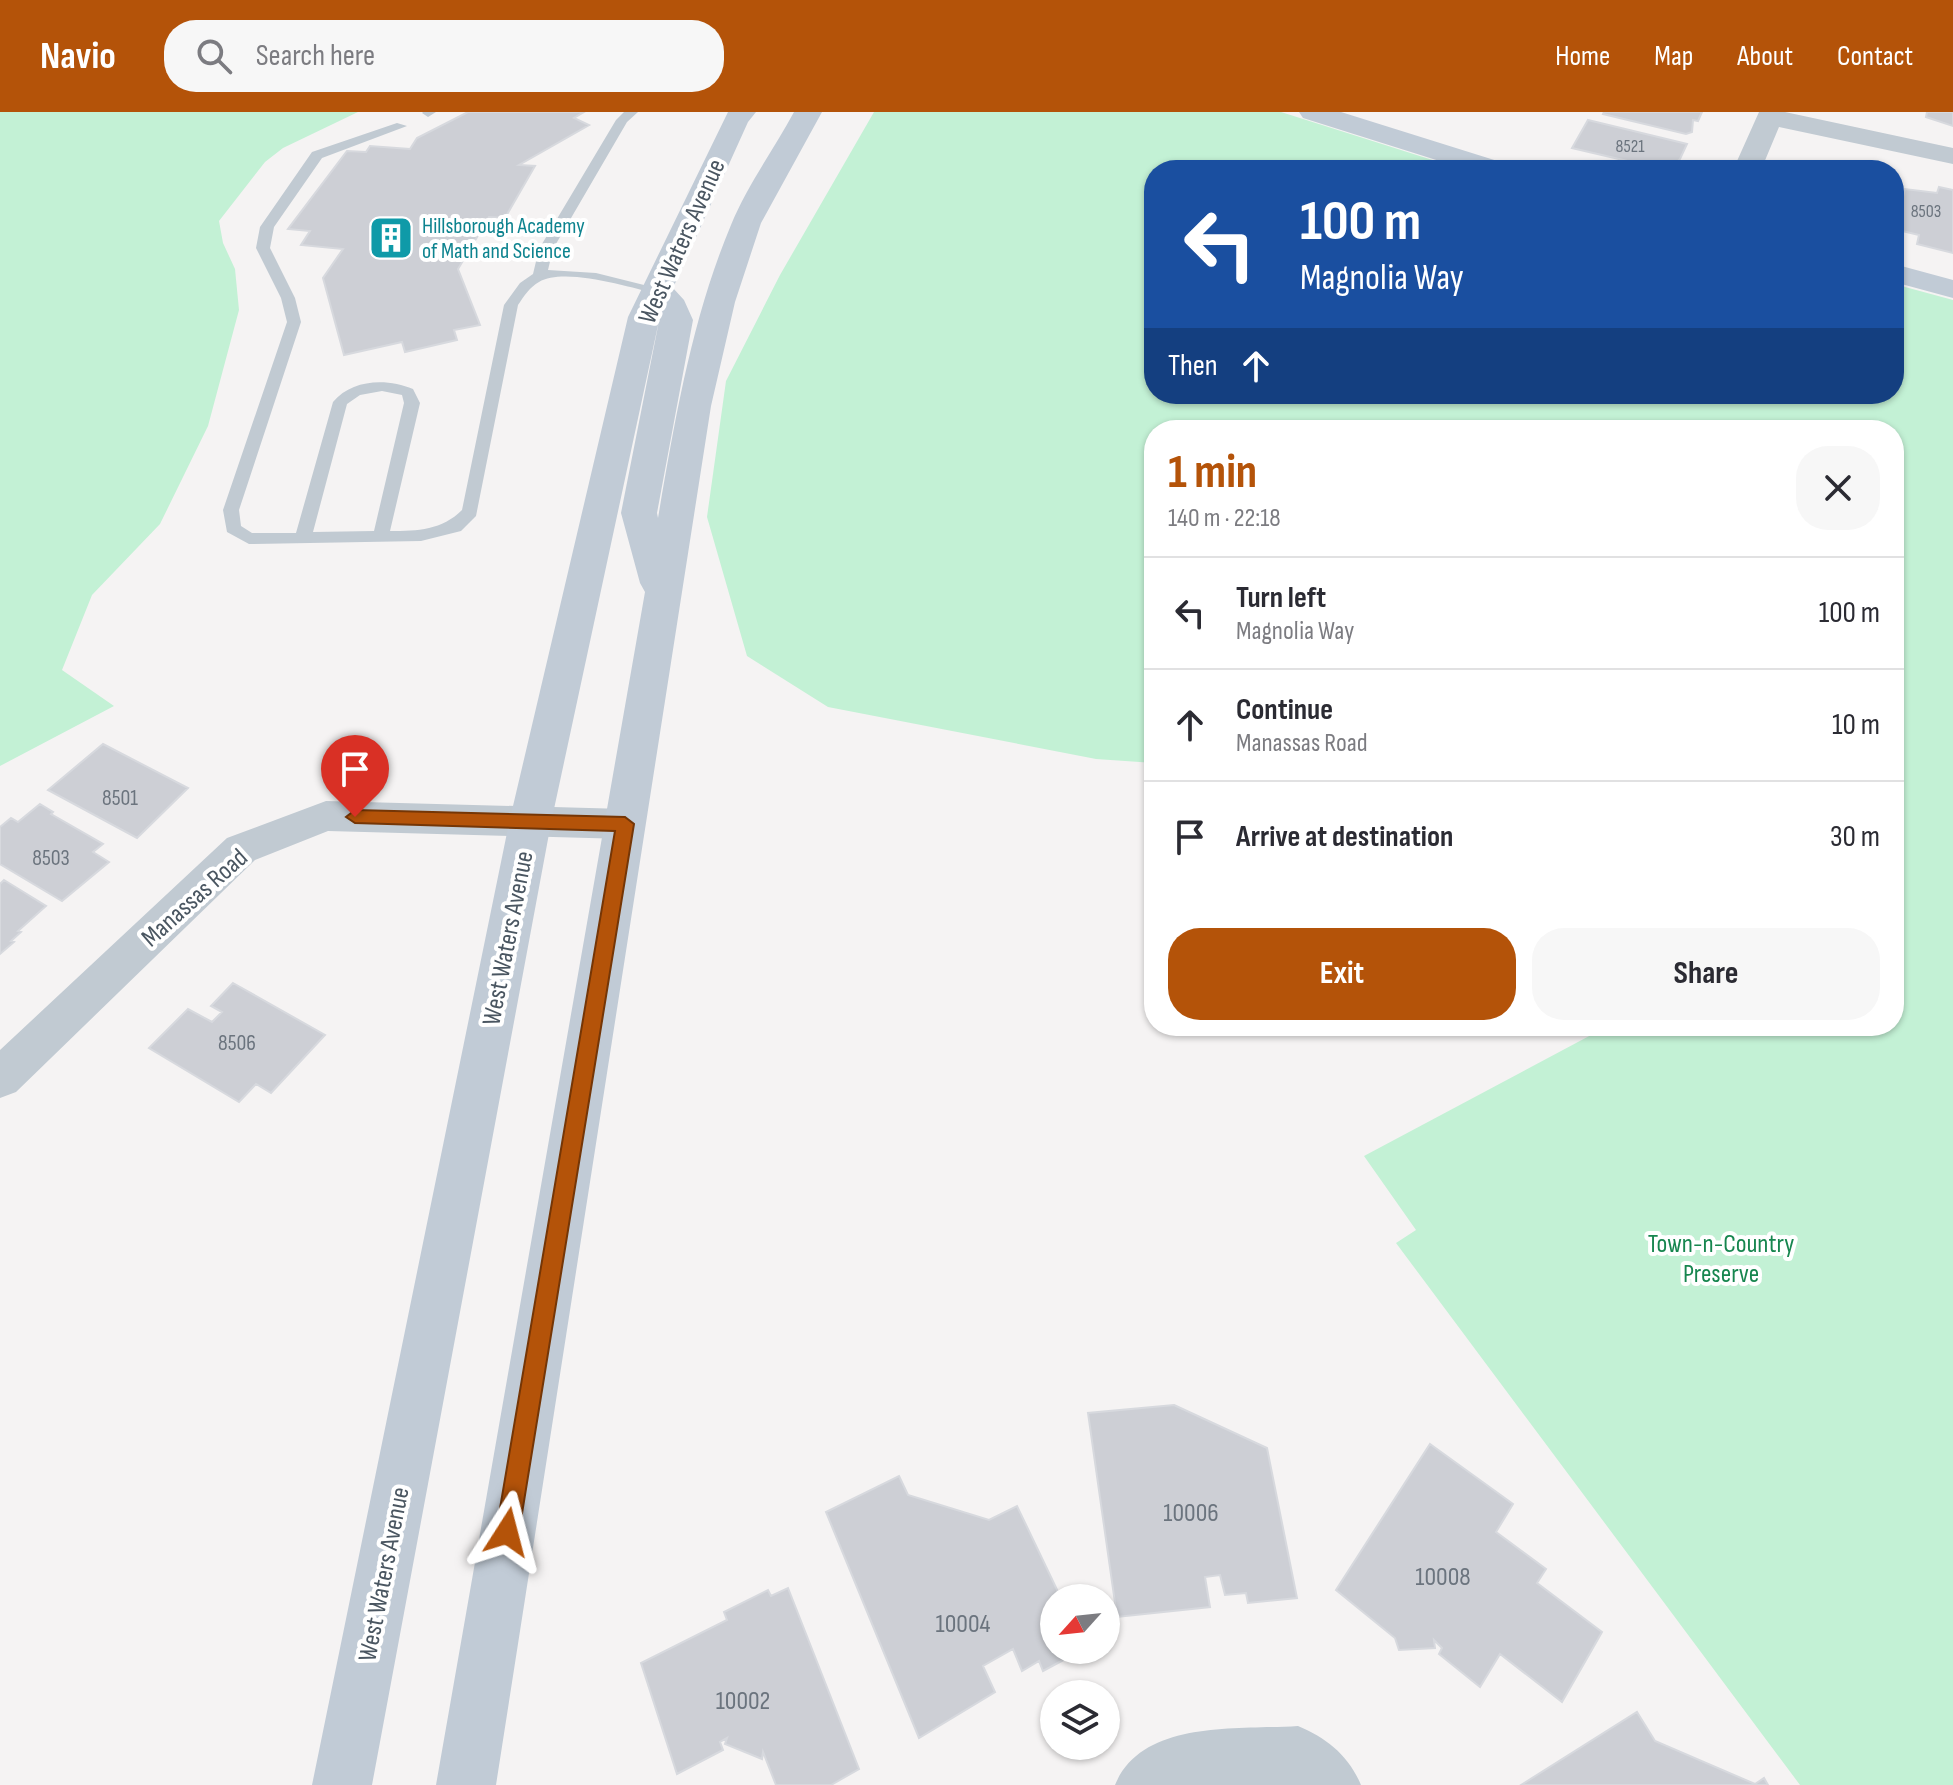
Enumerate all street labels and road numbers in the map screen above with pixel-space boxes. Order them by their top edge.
street label: West Waters Avenue [632,155,732,329]
street label: Manassas Road [136,843,254,954]
street label: West Waters Avenue [476,849,541,1028]
street label: West Waters Avenue [352,1485,417,1664]

